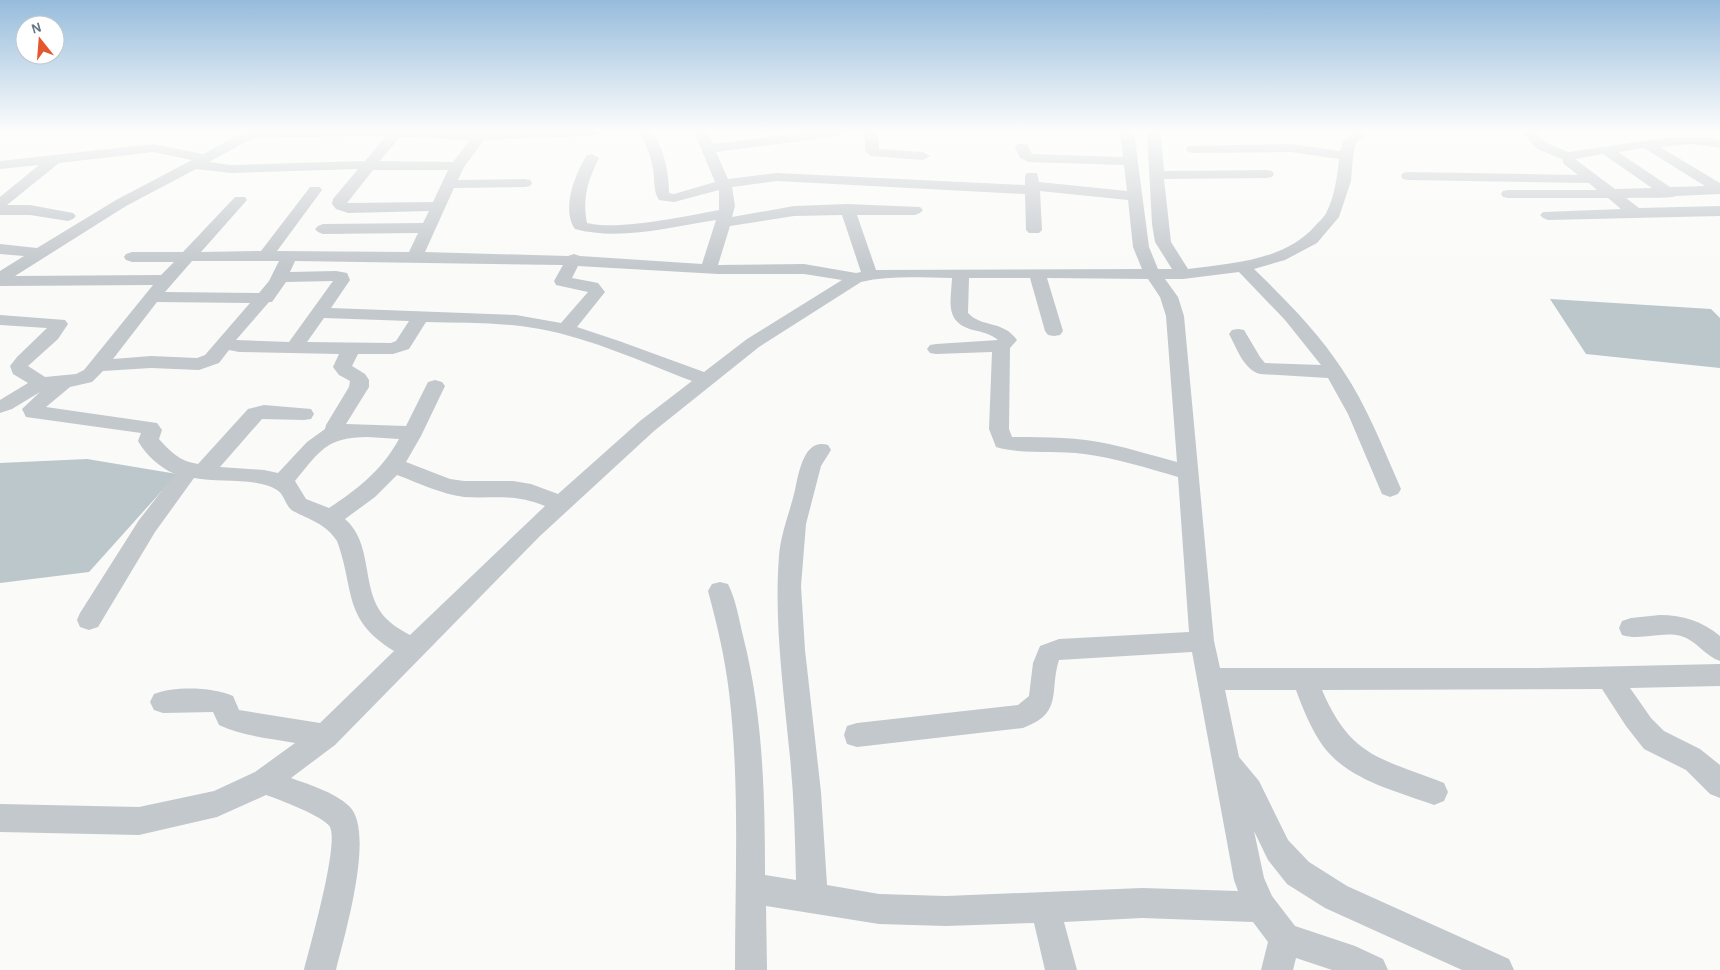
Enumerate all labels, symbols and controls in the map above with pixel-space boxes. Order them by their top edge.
north arrow [15,15,65,65]
text: N [30,20,43,37]

